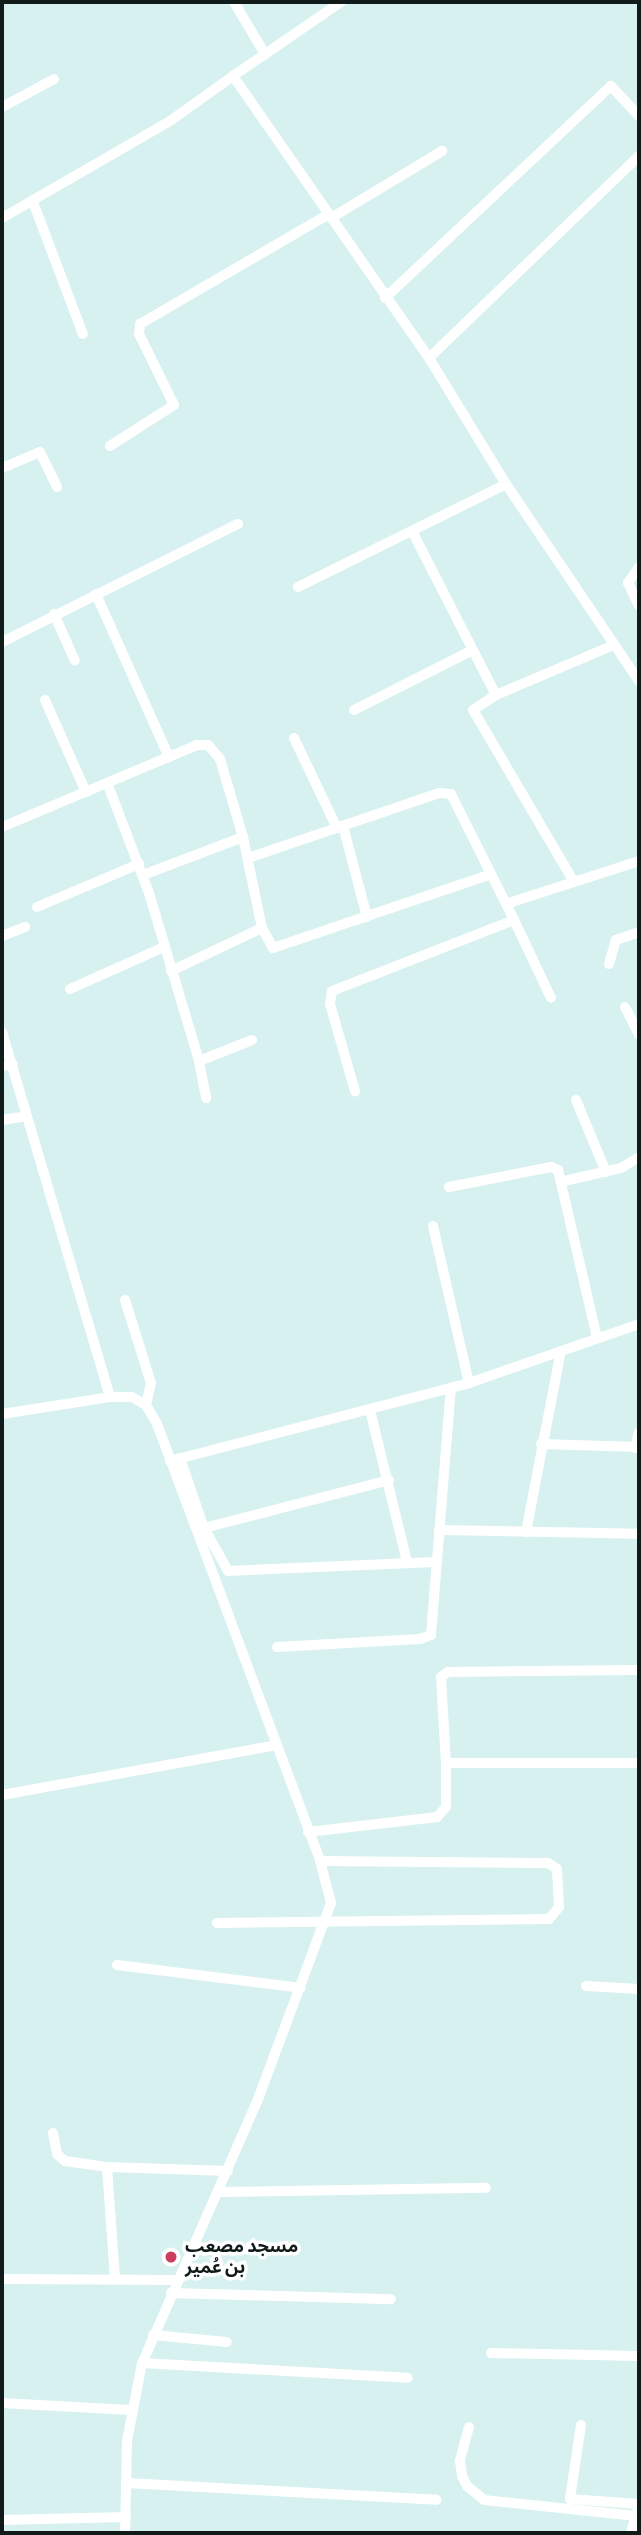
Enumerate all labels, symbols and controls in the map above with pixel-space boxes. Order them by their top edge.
place label: مسجد مصعب بن عُمير [185,2236,298,2278]
marker: مسجد مصعب بن عُمير [163,2249,179,2265]

